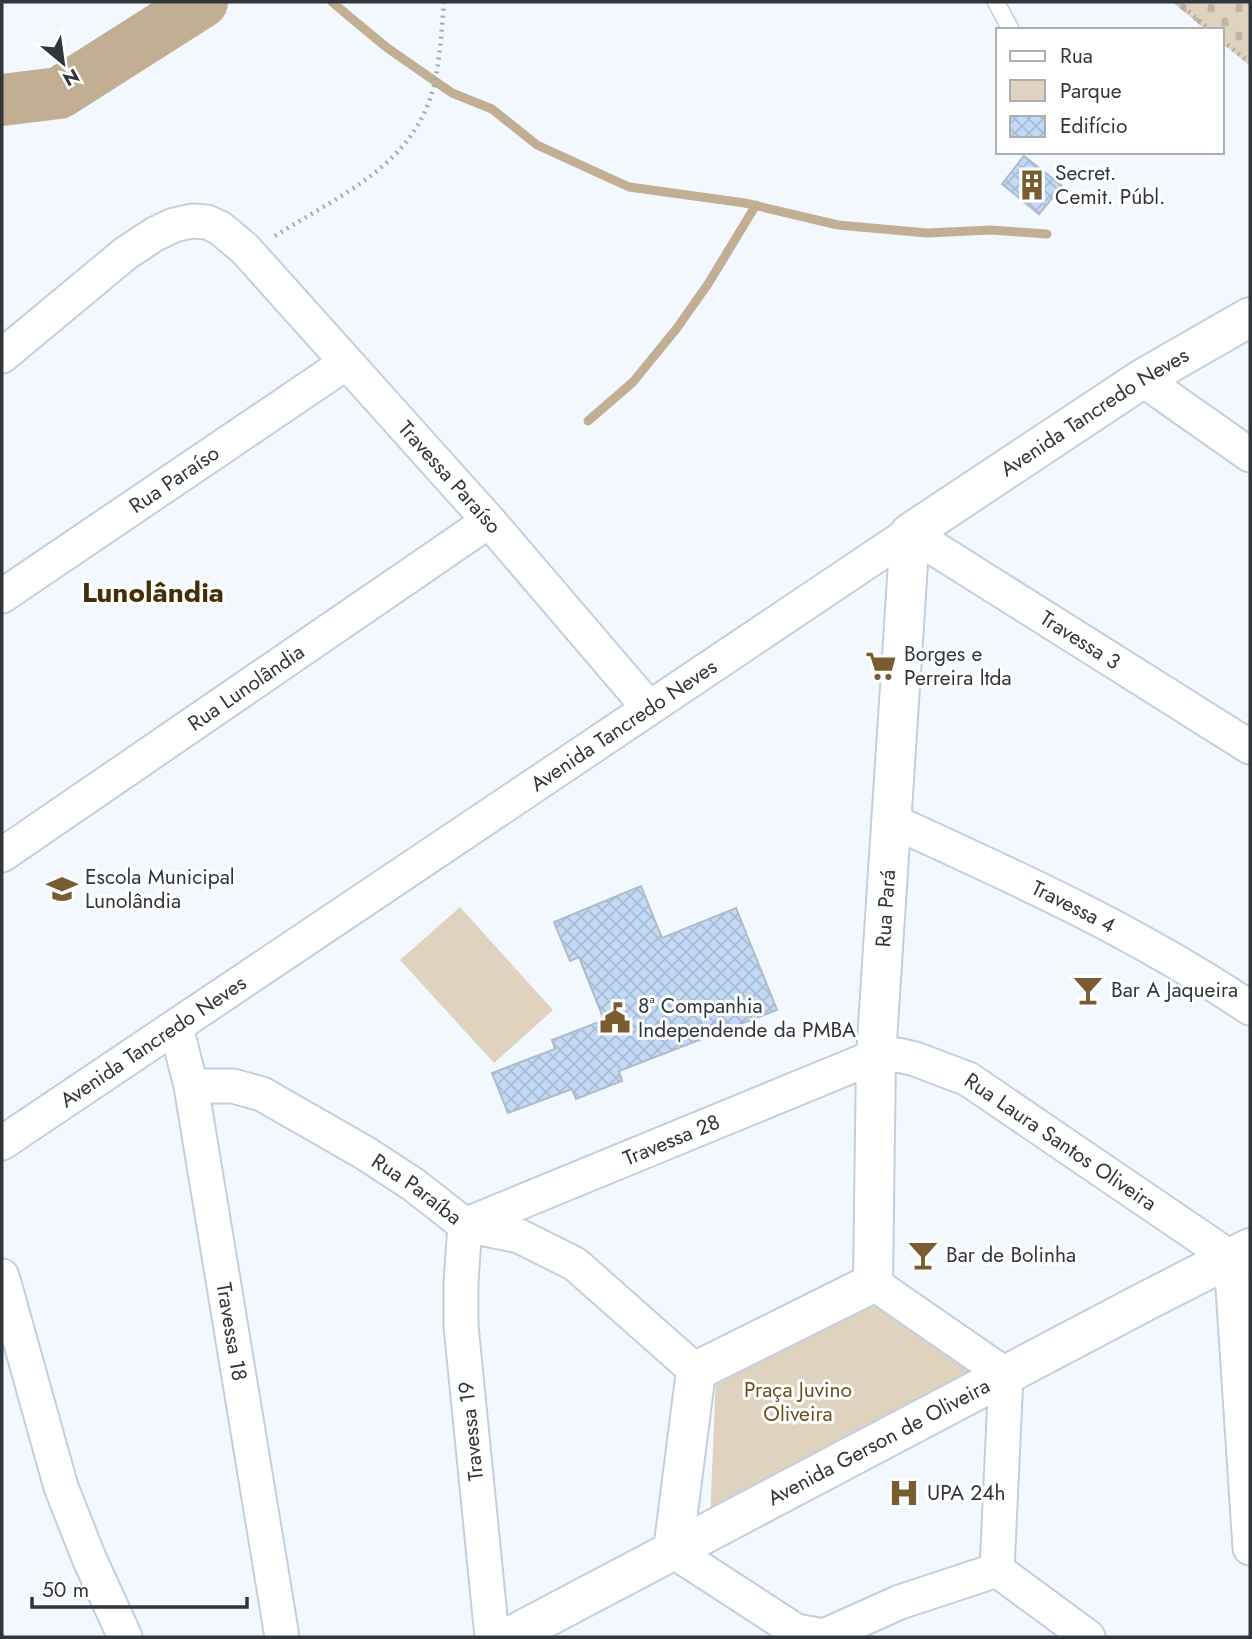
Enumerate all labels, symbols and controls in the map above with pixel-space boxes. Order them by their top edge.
north arrow [28,28,98,98]
legend [996,28,1224,154]
text: Rua [1060,41,1093,71]
text: N [58,62,84,93]
text: Parque [1060,76,1122,106]
text: Edifício [1060,111,1127,141]
place label: Secret. Cemit. Públ. [1055,158,1165,212]
building icon: Secret. Cemit. Públ. [1015,168,1049,202]
street label: Avenida Tancredo Neves [994,340,1194,484]
street label: Travessa Paraíso [391,414,508,540]
street label: Rua Paraíso [123,438,225,521]
district label: Lunolândia [82,572,224,613]
street label: Travessa 3 [1034,603,1126,677]
street label: Rua Lunolândia [182,637,310,738]
place label: Borges e Perreira ltda [904,639,1012,693]
supermarket icon: Borges e Perreira ltda [864,649,898,683]
street label: Avenida Tancredo Neves [525,652,723,799]
place label: Escola Municipal Lunolândia [85,862,235,916]
street label: Rua Pará [868,869,903,948]
school or university icon: Escola Municipal Lunolândia [45,872,79,906]
street label: Travessa 4 [1027,873,1121,941]
street label: Avenida Tancredo Neves [54,968,252,1115]
bar icon: Bar A Jaqueira [1071,973,1105,1007]
place label: Bar A Jaqueira [1111,975,1238,1005]
place label: 8ª Companhia Independende da PMBA [638,991,856,1045]
public building icon: 8ª Companhia Independende da PMBA [598,1001,632,1035]
street label: Rua Laura Santos Oliveira [958,1066,1163,1218]
street label: Travessa 28 [619,1107,724,1173]
street label: Rua Paraíba [366,1146,468,1232]
bar icon: Bar de Bolinha [906,1238,940,1272]
place label: Bar de Bolinha [946,1240,1076,1270]
street label: Travessa 18 [209,1280,254,1383]
street label: Avenida Gerson de Oliveira [762,1371,995,1513]
park label: Praça Juvino Oliveira [744,1375,852,1429]
street label: Travessa 19 [451,1380,491,1482]
hospital icon: UPA 24h [887,1476,921,1510]
place label: UPA 24h [927,1478,1006,1508]
scale bar [32,1566,247,1610]
text: 50 m [42,1575,89,1605]

